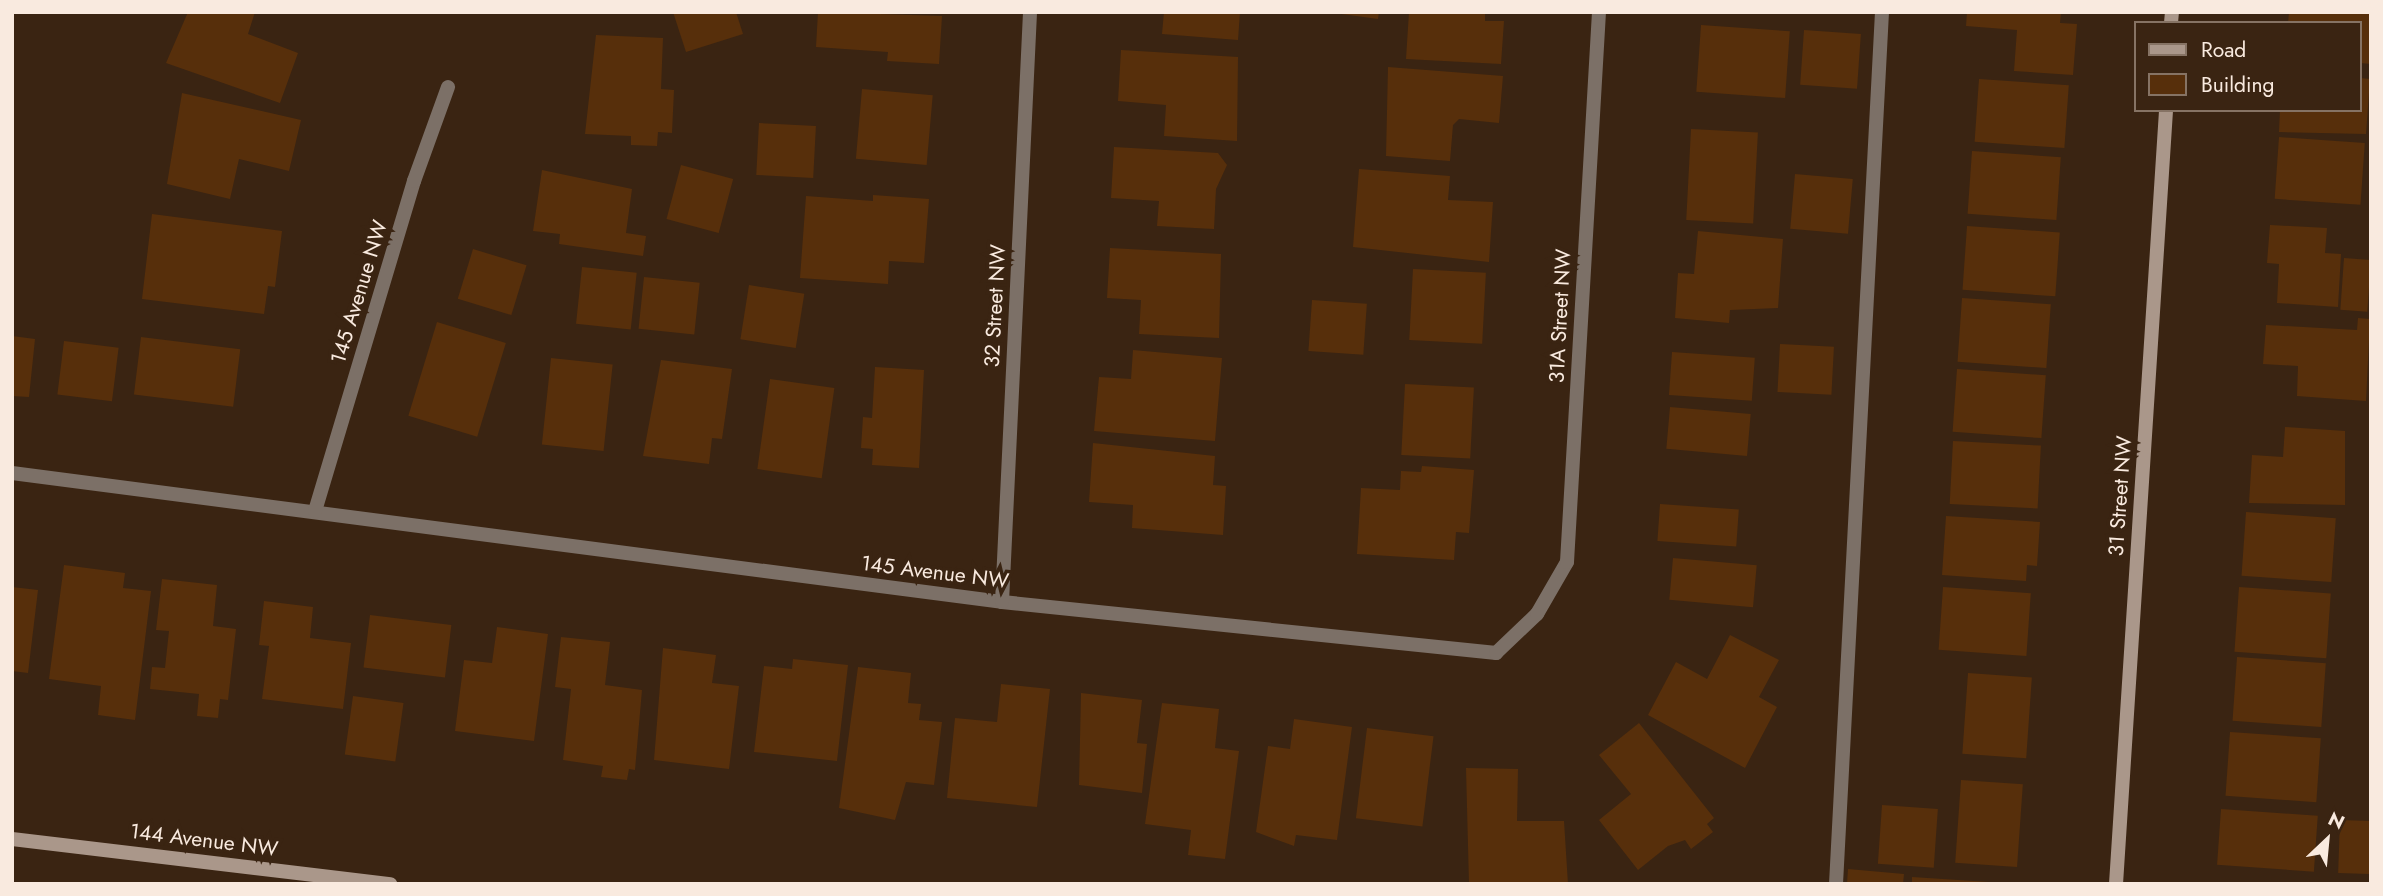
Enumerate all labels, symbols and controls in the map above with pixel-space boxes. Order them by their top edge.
legend [2134,21,2362,112]
text: Road [2201,35,2246,65]
text: Building [2201,70,2274,100]
street label: 145 Avenue NW [325,217,393,367]
street label: 32 Street NW [979,244,1011,368]
street label: 31A Street NW [1544,248,1576,384]
street label: 31 Street NW [2103,435,2137,557]
street label: 145 Avenue NW [860,550,1010,594]
north arrow [2292,805,2362,875]
text: N [2324,805,2349,836]
street label: 144 Avenue NW [129,818,279,862]

